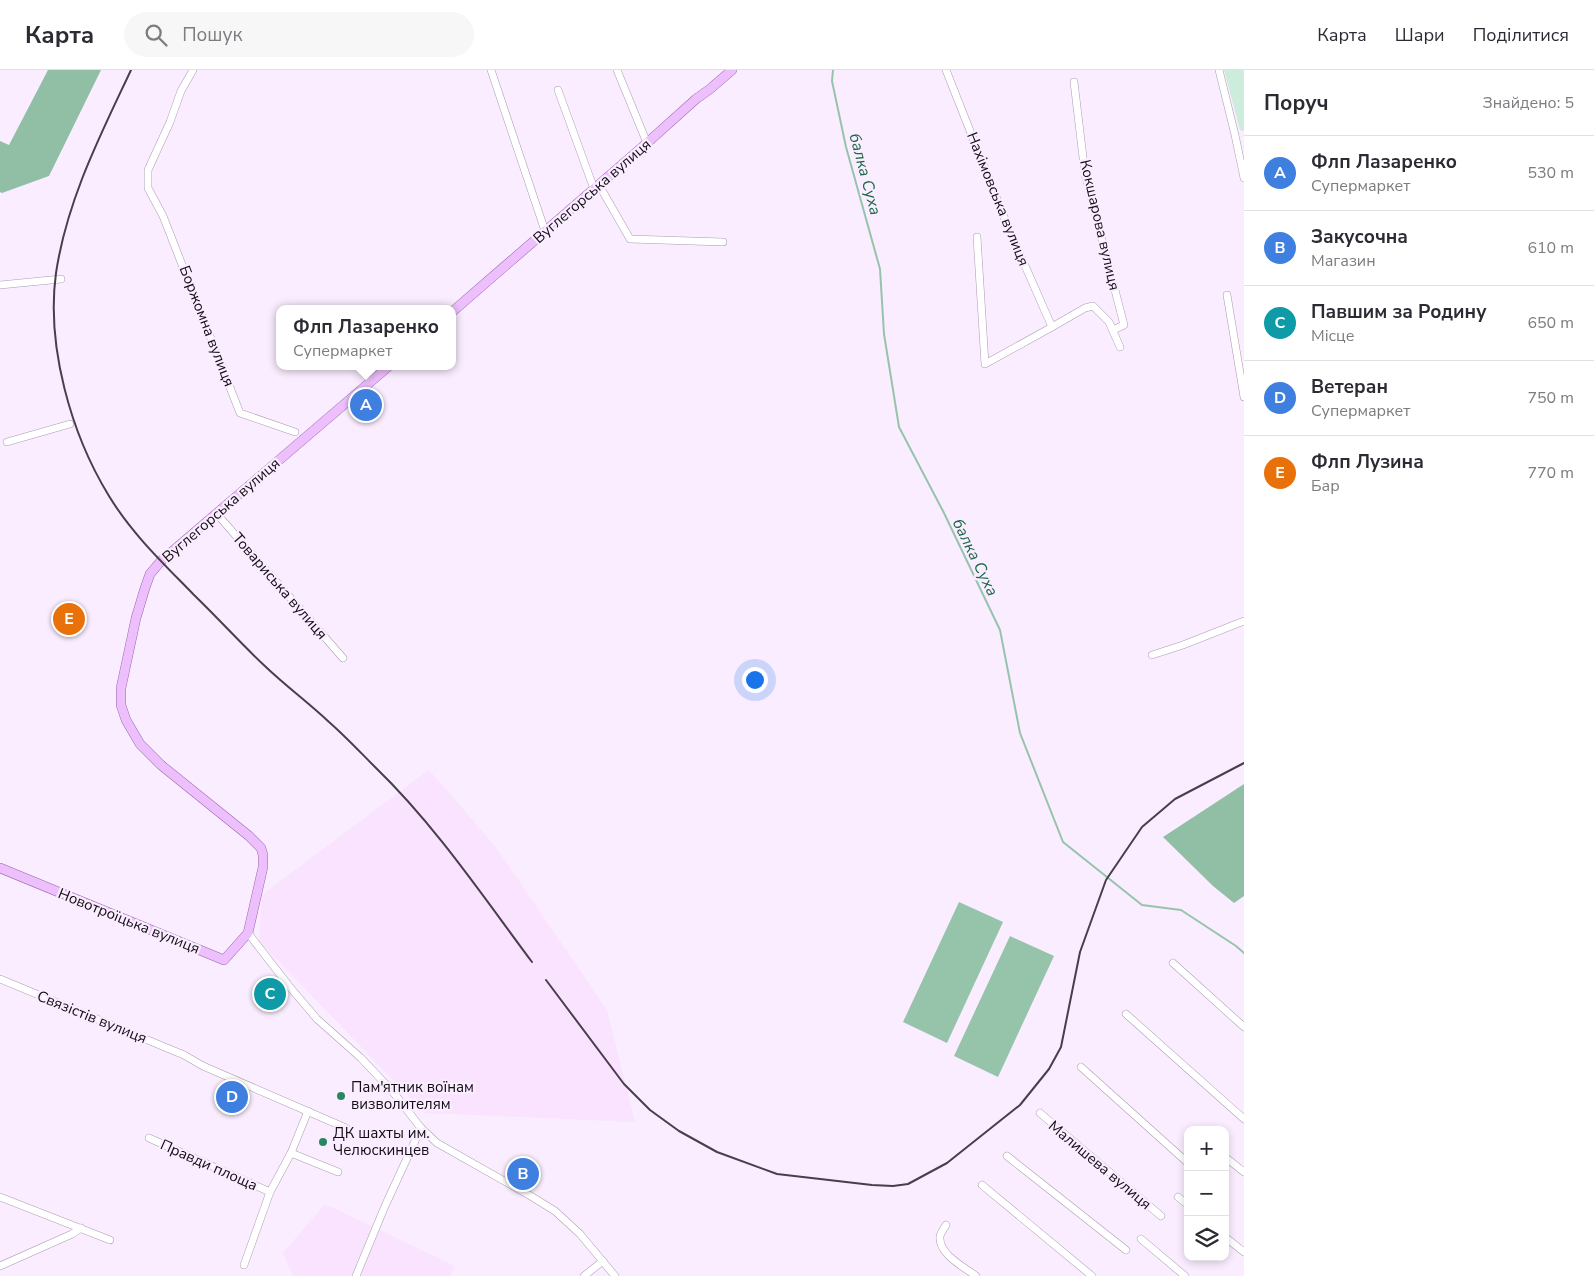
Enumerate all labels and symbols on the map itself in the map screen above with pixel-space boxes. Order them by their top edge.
street label: Нахімовська вулиця [962,129,1034,269]
water label: балка Суха [844,131,887,218]
street label: Вуглегорська вулиця [529,134,655,248]
street label: Кокшарова вулиця [1075,158,1125,292]
street label: Боржомна вулиця [175,263,239,389]
pin: A [350,386,382,424]
street label: Вуглегорська вулиця [158,453,284,567]
water label: балка Суха [947,515,1003,600]
street label: Товариська вулиця [228,528,332,644]
pin: E [53,600,85,638]
your location [742,667,768,693]
street label: Новотроїцька вулиця [55,883,203,959]
pin: C [254,975,286,1013]
street label: Связістів вулиця [34,986,150,1048]
place label: Пам'ятник воїнам визволителям [351,1077,474,1114]
pin: D [216,1078,248,1116]
marker: Пам'ятник воїнам визволителям [335,1090,347,1102]
street label: Малишева вулиця [1044,1116,1156,1214]
place label: ДК шахты им. Челюскинцев [333,1123,430,1160]
street label: Правди площа [157,1135,261,1195]
marker: ДК шахты им. Челюскинцев [317,1136,329,1148]
pin: B [507,1155,539,1193]

